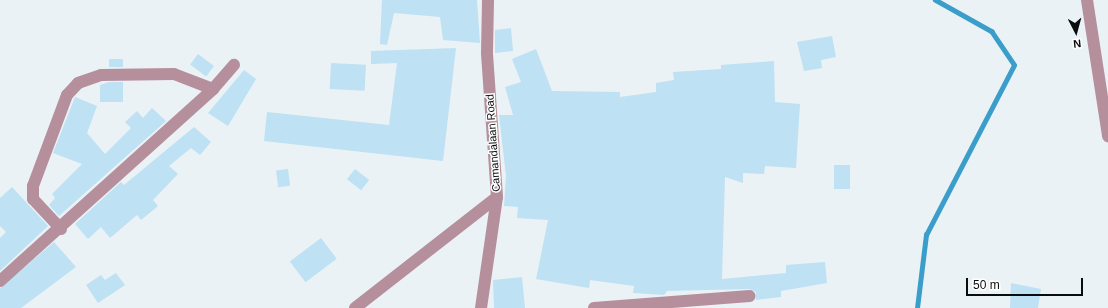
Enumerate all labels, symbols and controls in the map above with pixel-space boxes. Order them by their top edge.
north arrow [1056,12,1096,52]
text: N [1073,38,1082,50]
street label: Camandalaan Road [483,94,503,192]
scale bar [968,270,1085,296]
text: 50 m [973,278,1000,292]

